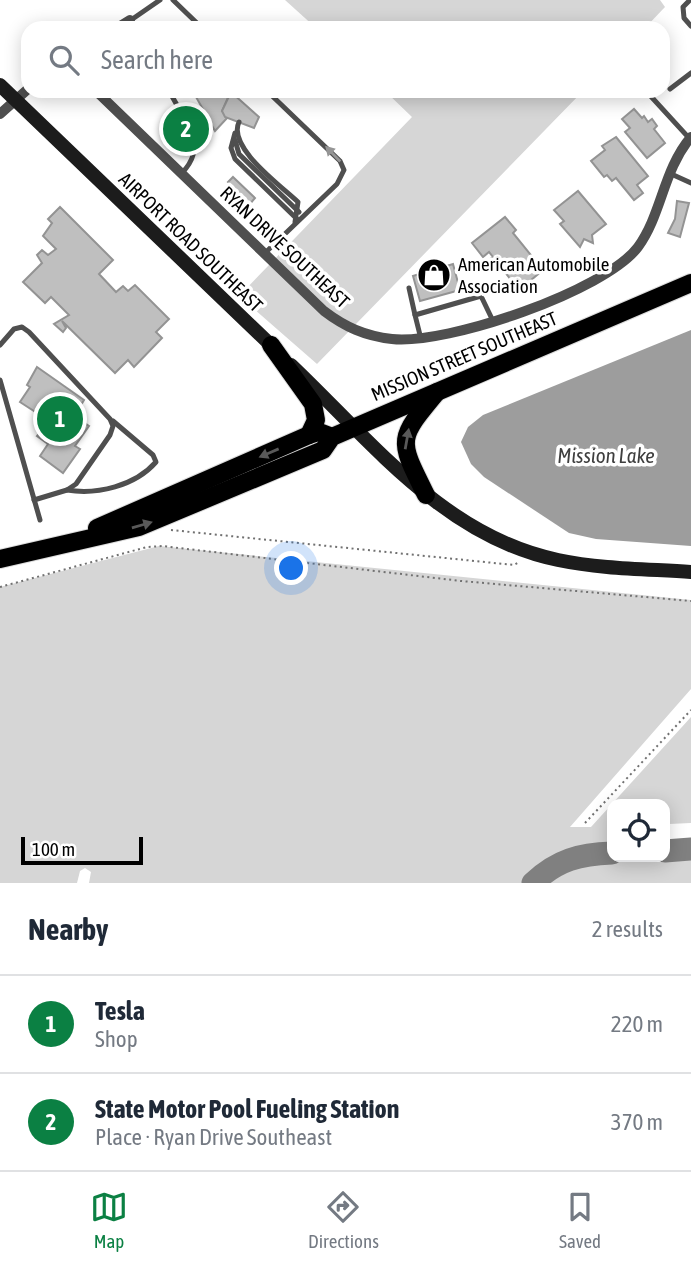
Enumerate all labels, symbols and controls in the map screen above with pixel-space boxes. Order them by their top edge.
search box [21,21,670,98]
icon: search [45,41,83,79]
text: Search here [101,45,213,75]
pin: 2 [163,103,209,155]
one-way arrow [324,146,341,163]
street label: AIRPORT ROAD SOUTHEAST [115,168,268,317]
street label: RYAN DRIVE SOUTHEAST [216,182,355,313]
place label: American Automobile Association [458,253,609,297]
shop icon: American Automobile Association [415,256,453,294]
street label: MISSION STREET SOUTHEAST [368,307,561,405]
pin: 1 [37,393,83,445]
one-way arrow [402,428,413,450]
water label: Mission Lake [557,443,655,467]
one-way arrow [259,447,279,459]
one-way arrow [132,520,153,530]
your location [274,551,308,585]
map controls [607,799,670,862]
button: locate [607,799,670,862]
scale bar [21,834,144,866]
text: 100 m [32,838,75,860]
text: Nearby [28,912,108,946]
text: 2 results [592,916,663,942]
text: Tesla [95,996,145,1026]
text: 1 [46,1011,56,1037]
text: 220 m [611,1011,663,1037]
text: Shop [95,1026,138,1052]
text: State Motor Pool Fueling Station [95,1094,399,1124]
text: 2 [46,1109,56,1135]
text: 370 m [611,1109,663,1135]
text: Place · Ryan Drive Southeast [95,1124,332,1150]
tab: Map [90,1188,128,1252]
tab: Directions [308,1188,379,1252]
tab: Saved [559,1188,601,1252]

